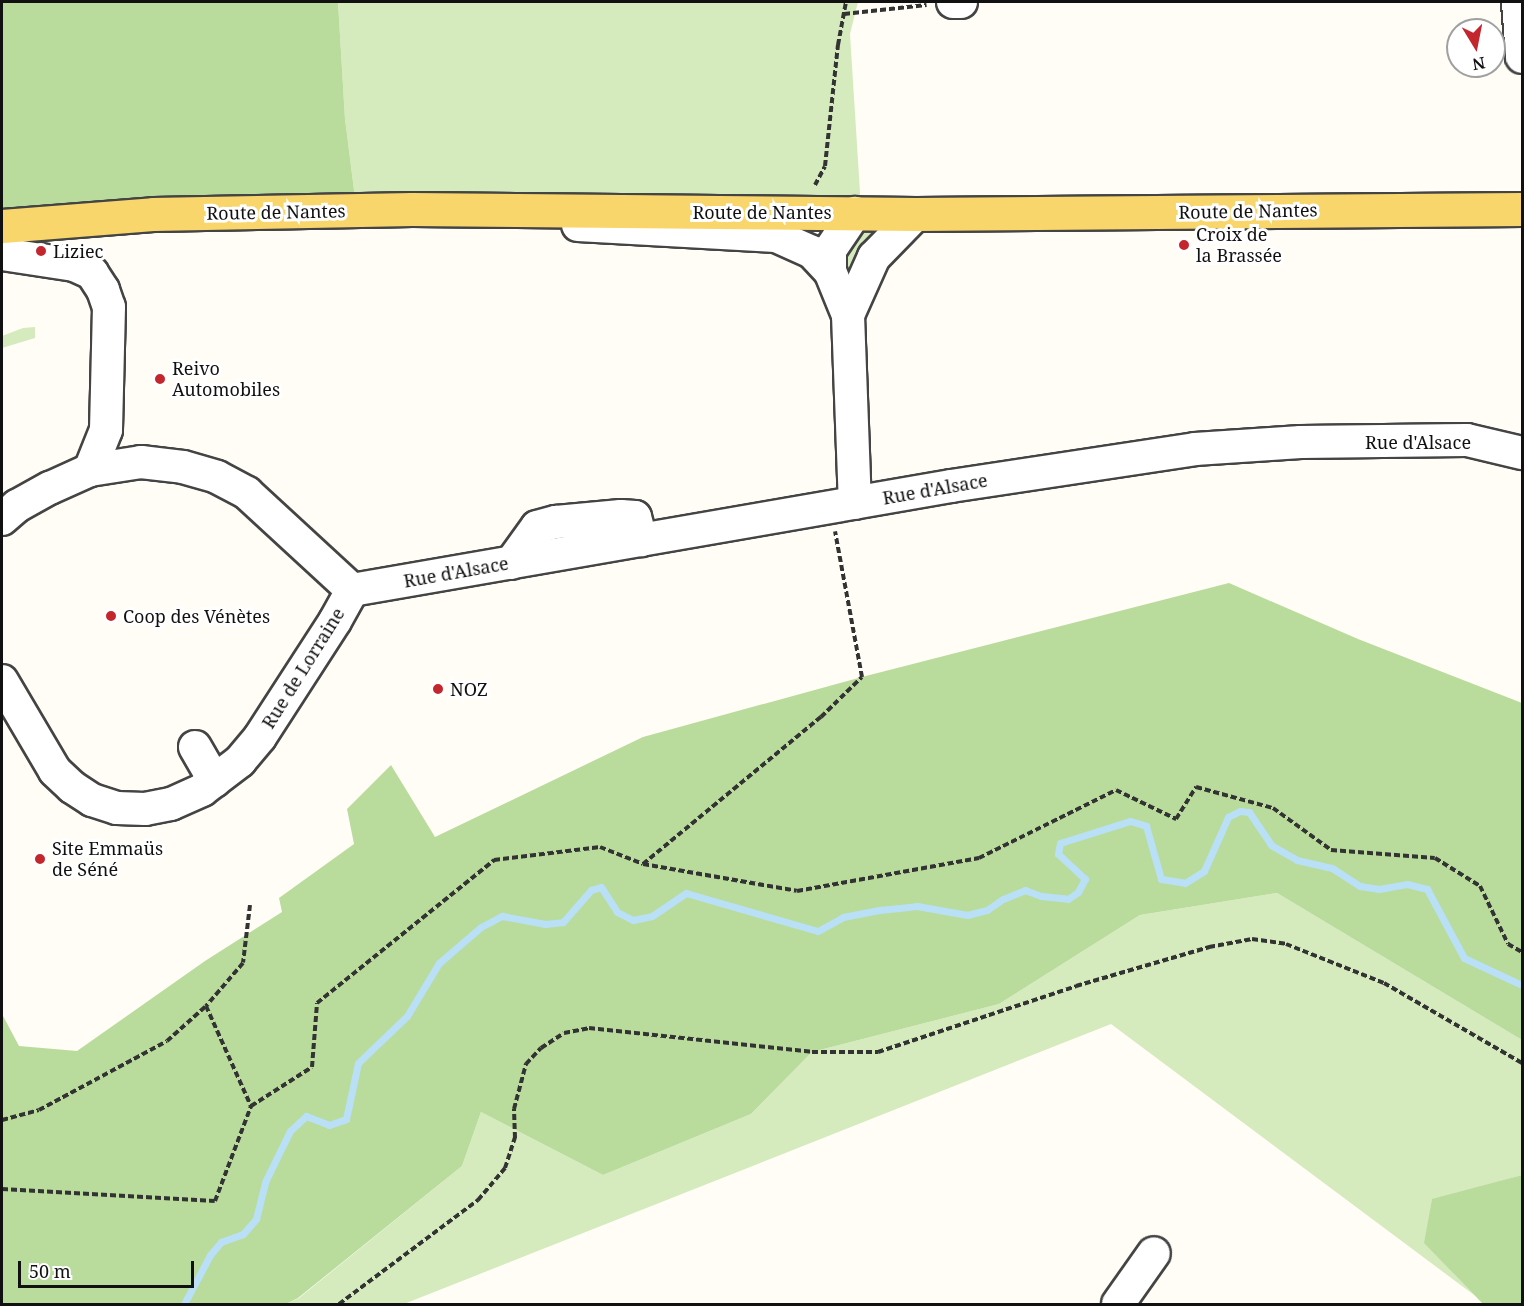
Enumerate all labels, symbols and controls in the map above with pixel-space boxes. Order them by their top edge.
north arrow [1446,18,1506,78]
text: N [1471,52,1487,76]
street label: Route de Nantes [1178,199,1318,223]
street label: Route de Nantes [206,200,346,224]
street label: Route de Nantes [692,201,832,223]
place label: Croix de la Brassée [1196,224,1282,266]
marker: Croix de la Brassée [1177,238,1191,252]
place label: Liziec [53,240,103,262]
marker: Liziec [34,244,48,258]
place label: Reivo Automobiles [172,358,280,400]
marker: Reivo Automobiles [153,372,167,386]
street label: Rue d'Alsace [1365,431,1471,453]
street label: Rue d'Alsace [881,469,989,509]
street label: Rue d'Alsace [402,552,510,592]
street label: Rue de Lorraine [257,604,349,732]
place label: Coop des Vénètes [123,605,270,627]
marker: Coop des Vénètes [104,609,118,623]
place label: NOZ [450,678,488,700]
marker: NOZ [431,682,445,696]
place label: Site Emmaüs de Séné [52,838,163,880]
marker: Site Emmaüs de Séné [33,852,47,866]
scale bar [21,1249,196,1287]
text: 50 m [29,1259,71,1283]

